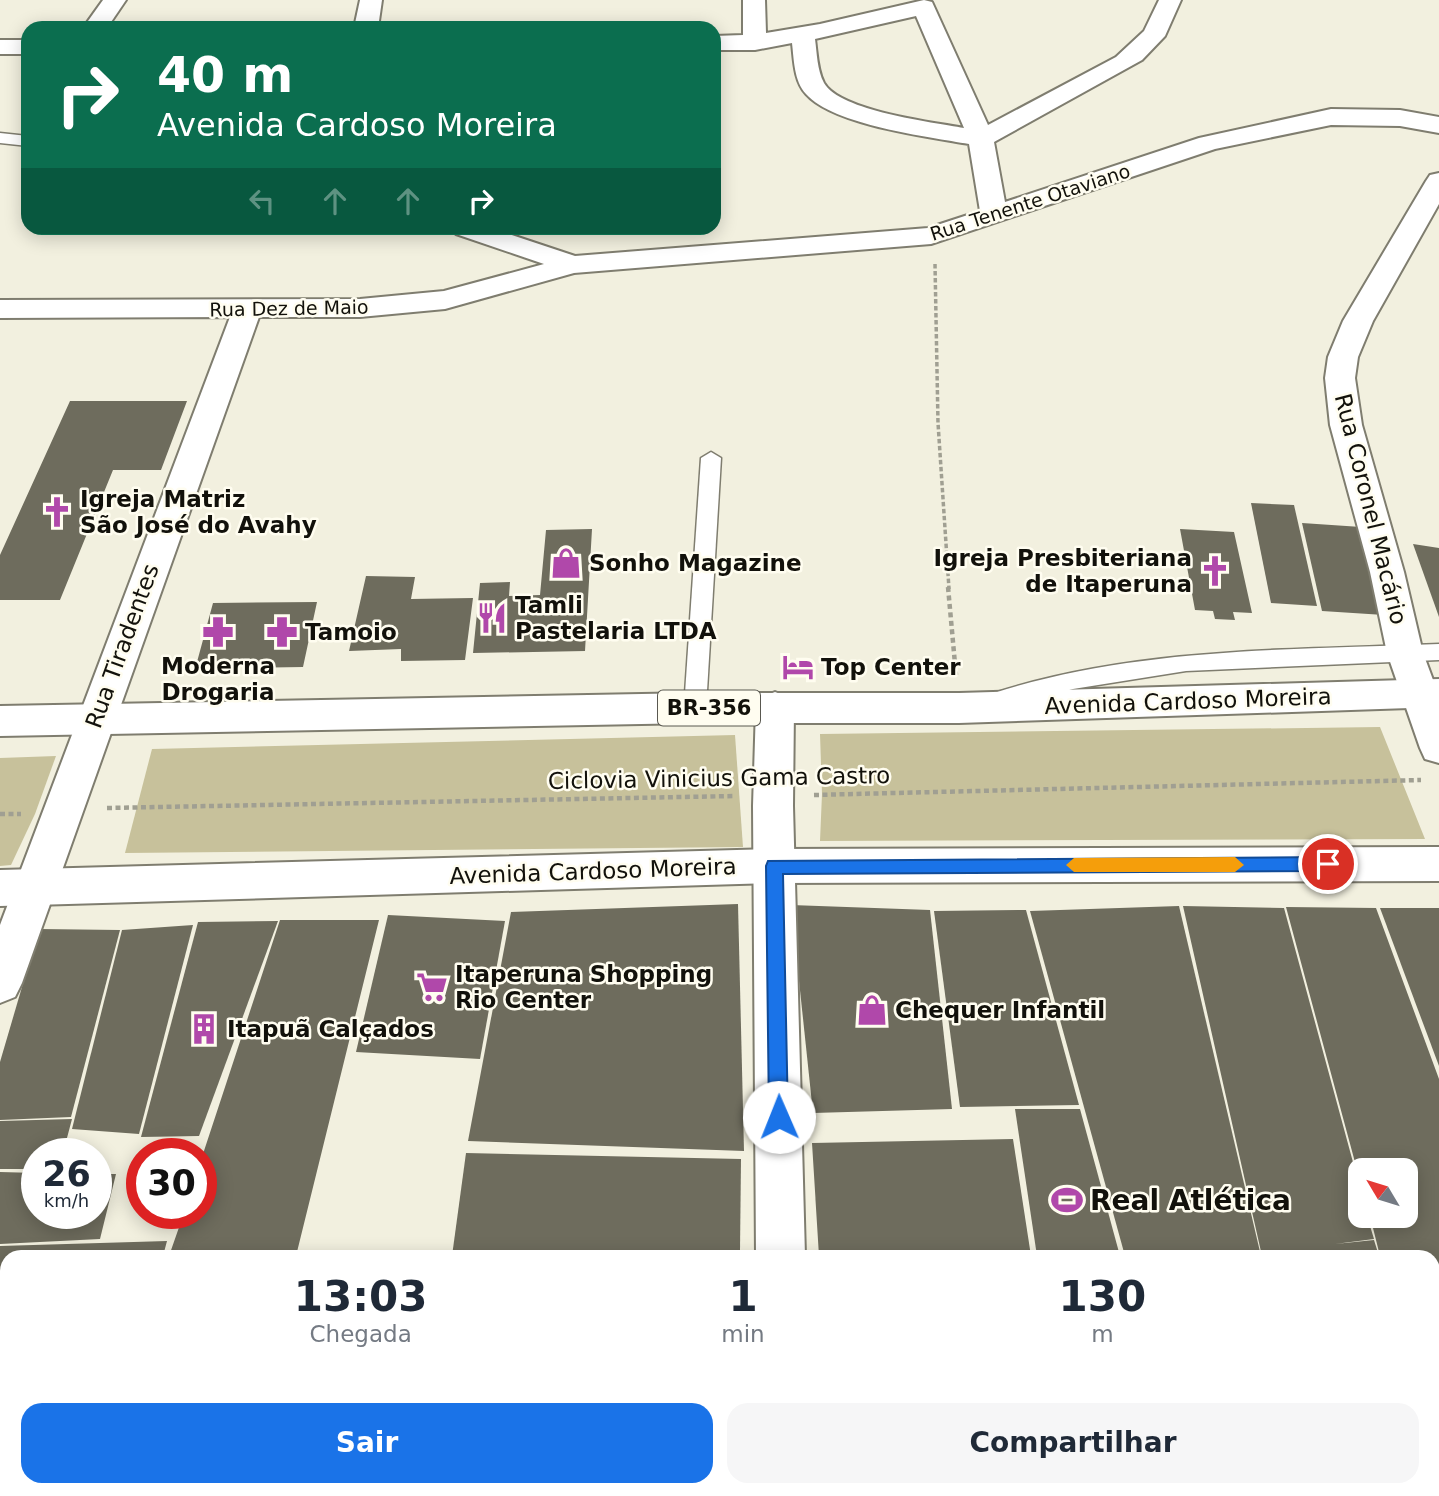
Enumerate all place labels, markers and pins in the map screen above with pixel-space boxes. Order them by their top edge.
place label: Igreja Matriz São José do Avahy [80,486,317,538]
church icon: Igreja Matriz São José do Avahy [40,495,74,529]
place label: Igreja Presbiteriana de Itaperuna [934,545,1192,597]
shop icon: Sonho Magazine [549,546,583,580]
place label: Sonho Magazine [589,550,802,576]
church icon: Igreja Presbiteriana de Itaperuna [1198,554,1232,588]
place label: Tamli Pastelaria LTDA [515,592,717,644]
restaurant icon: Tamli Pastelaria LTDA [475,601,509,635]
pharmacy icon: Moderna Drogaria [201,615,235,649]
pharmacy icon: Tamoio [265,615,299,649]
place label: Tamoio [305,619,397,645]
hotel icon: Top Center [781,650,815,684]
place label: Moderna Drogaria [161,653,275,705]
place label: Top Center [821,654,961,680]
pin [1298,834,1358,894]
place label: Itaperuna Shopping Rio Center [455,961,712,1013]
supermarket icon: Itaperuna Shopping Rio Center [415,970,449,1004]
shop icon: Chequer Infantil [855,993,889,1027]
place label: Chequer Infantil [895,997,1105,1023]
building icon: Itapuã Calçados [187,1012,221,1046]
place label: Itapuã Calçados [227,1016,434,1042]
sports icon: Real Atlética [1050,1183,1084,1217]
place label: Real Atlética [1090,1184,1291,1217]

